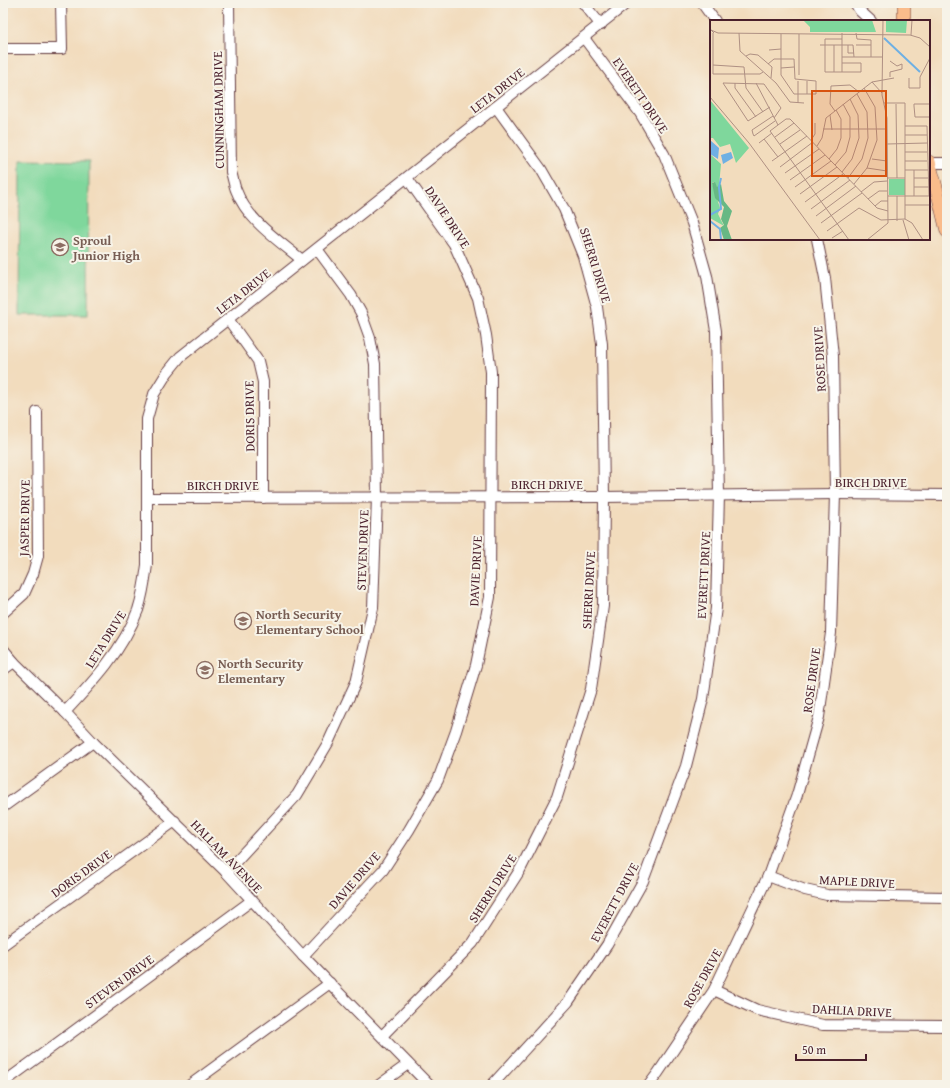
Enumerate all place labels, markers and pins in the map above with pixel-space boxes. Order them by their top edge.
place label: Sproul Junior High [71,231,140,265]
school or university icon: Sproul Junior High [50,237,70,257]
place label: North Security Elementary School [256,605,364,639]
school or university icon: North Security Elementary School [233,611,253,631]
place label: North Security Elementary [218,654,304,688]
school or university icon: North Security Elementary [195,660,215,680]

